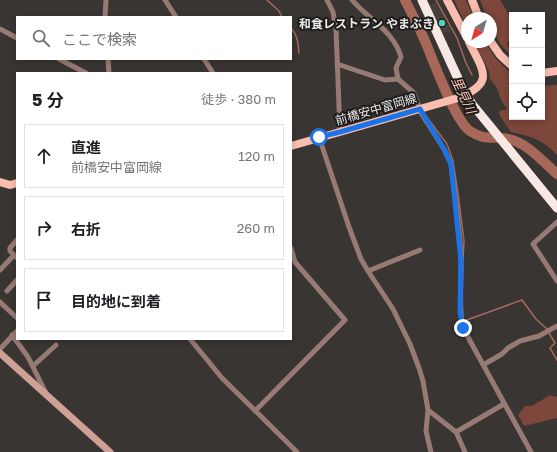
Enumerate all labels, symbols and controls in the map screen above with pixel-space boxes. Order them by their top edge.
north arrow [461,12,497,48]
map controls [509,12,545,120]
button: + [509,12,545,48]
search box [16,16,292,60]
place label: 和食レストラン やまぶき [299,16,434,31]
marker: 和食レストラン やまぶき [437,18,447,28]
icon: search [30,27,52,49]
text: ここで検索 [62,30,137,48]
button: − [509,48,545,84]
water label: 里見川 [449,74,480,118]
button: locate [509,84,545,120]
text: 5 分 [32,89,64,110]
street label: 前橋安中富岡線 [334,90,418,128]
text: 徒歩 · 380 m [201,91,276,107]
route start [310,128,328,146]
text: 直進 [71,138,101,156]
icon: ahead [33,145,55,167]
text: 120 m [238,148,275,164]
text: 前橋安中富岡線 [71,159,162,175]
icon: right [33,217,55,239]
text: 右折 [71,220,101,238]
text: 260 m [237,220,275,236]
icon: arrive [33,289,55,311]
text: 目的地に到着 [71,292,161,310]
route end [454,319,472,337]

